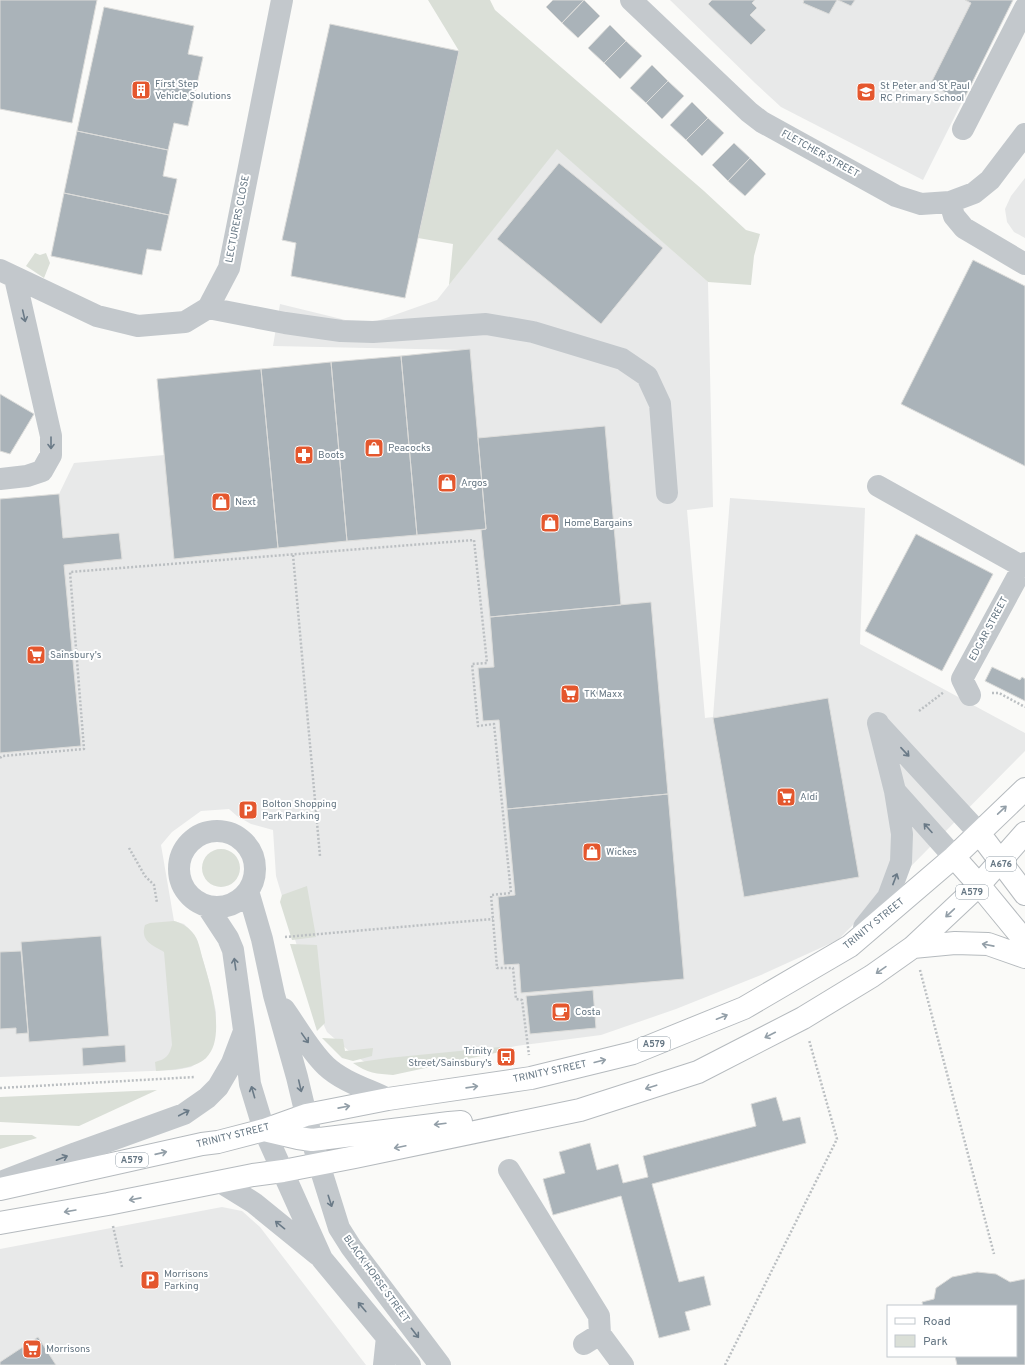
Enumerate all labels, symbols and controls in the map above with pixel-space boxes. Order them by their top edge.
place label: First Step Vehicle Solutions [155,78,231,103]
building icon: First Step Vehicle Solutions [130,79,152,101]
place label: St Peter and St Paul RC Primary School [880,80,970,105]
school or university icon: St Peter and St Paul RC Primary School [855,81,877,103]
street label: FLETCHER STREET [779,127,861,181]
street label: LECTURERS CLOSE [223,174,253,264]
one-way arrow [20,309,28,322]
one-way arrow [47,436,55,449]
shop icon: Peacocks [363,437,385,459]
place label: Peacocks [388,442,431,455]
pharmacy icon: Boots [293,444,315,466]
place label: Boots [318,449,345,462]
shop icon: Argos [436,472,458,494]
place label: Argos [461,477,487,490]
shop icon: Next [210,491,232,513]
place label: Next [235,496,256,509]
shop icon: Home Bargains [539,512,561,534]
place label: Home Bargains [564,517,633,530]
street label: EDGAR STREET [967,594,1011,663]
supermarket icon: Sainsbury's [25,644,47,666]
place label: Sainsbury's [50,649,102,662]
supermarket icon: TK Maxx [559,683,581,705]
place label: TK Maxx [584,688,623,701]
one-way arrow [900,747,909,757]
supermarket icon: Aldi [775,786,797,808]
place label: Aldi [800,791,818,804]
place label: Bolton Shopping Park Parking [262,798,337,823]
parking icon: Bolton Shopping Park Parking [237,799,259,821]
one-way arrow [997,806,1008,815]
one-way arrow [923,823,933,833]
shop icon: Wickes [581,841,603,863]
place label: Wickes [606,846,637,859]
road number: A676 [986,857,1016,871]
one-way arrow [891,873,899,885]
road number: A579 [956,885,988,899]
street label: TRINITY STREET [841,895,907,953]
one-way arrow [945,908,955,917]
one-way arrow [982,941,995,949]
one-way arrow [231,958,239,971]
one-way arrow [876,965,887,974]
cafe icon: Costa [550,1001,572,1023]
place label: Costa [575,1006,601,1019]
one-way arrow [715,1013,727,1020]
one-way arrow [300,1032,309,1043]
one-way arrow [764,1032,776,1040]
road number: A579 [638,1037,670,1051]
place label: Trinity Street/Sainsbury's [408,1045,492,1070]
bus stop icon: Trinity Street/Sainsbury's [495,1046,517,1068]
one-way arrow [593,1057,606,1064]
street label: TRINITY STREET [512,1058,588,1086]
one-way arrow [296,1080,304,1093]
one-way arrow [465,1083,478,1091]
one-way arrow [644,1084,657,1091]
one-way arrow [249,1086,256,1099]
one-way arrow [337,1103,350,1111]
one-way arrow [178,1109,190,1116]
one-way arrow [434,1120,447,1128]
street label: TRINITY STREET [195,1121,271,1151]
one-way arrow [394,1143,407,1151]
one-way arrow [154,1149,167,1157]
road number: A579 [116,1153,148,1167]
one-way arrow [56,1154,68,1162]
one-way arrow [129,1195,142,1203]
one-way arrow [327,1195,334,1208]
one-way arrow [64,1207,77,1215]
one-way arrow [275,1221,286,1230]
street label: BLACK HORSE STREET [340,1233,412,1325]
place label: Morrisons Parking [164,1268,209,1293]
parking icon: Morrisons Parking [139,1269,161,1291]
one-way arrow [357,1301,366,1312]
legend [887,1305,1017,1357]
text: Road [923,1314,951,1330]
one-way arrow [411,1328,420,1339]
text: Park [923,1334,948,1350]
supermarket icon: Morrisons [21,1338,43,1360]
place label: Morrisons [46,1343,91,1356]

